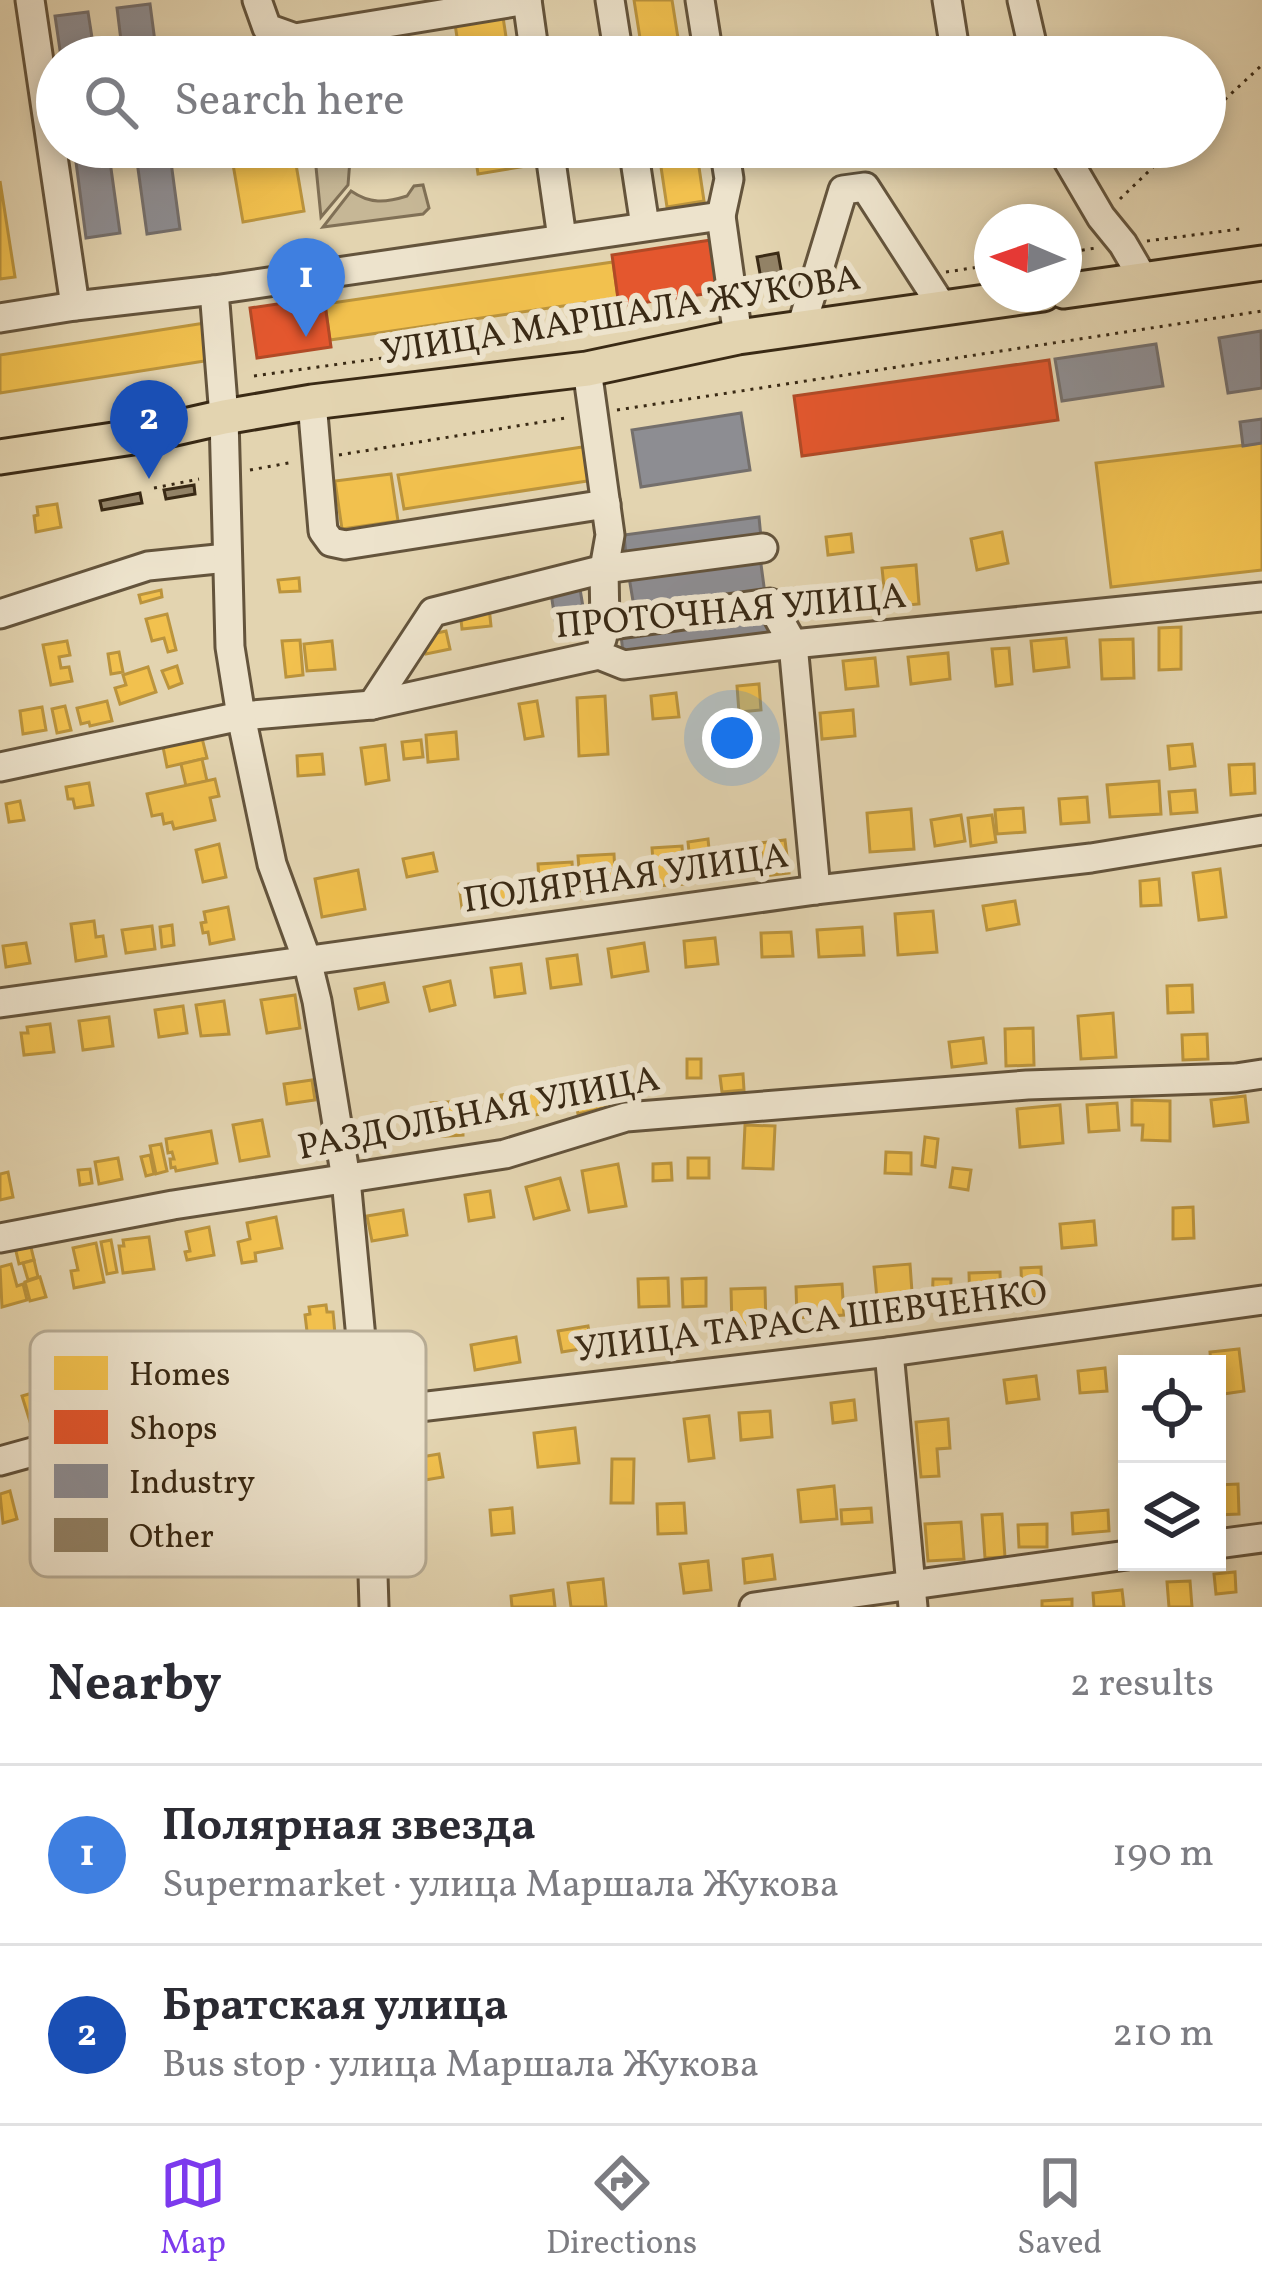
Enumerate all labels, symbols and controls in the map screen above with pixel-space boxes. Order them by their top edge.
search box [36,36,1226,168]
icon: search [78,69,144,135]
text: Search here [174,71,405,134]
north arrow [974,204,1082,312]
pin: 1 [267,238,345,337]
street label: УЛИЦА МАРШАЛА ЖУКОВА [378,254,864,380]
pin: 2 [110,380,188,479]
street label: ПРОТОЧНАЯ УЛИЦА [553,573,909,653]
your location [702,708,762,768]
street label: ПОЛЯРНАЯ УЛИЦА [460,832,792,928]
street label: РАЗДОЛЬНАЯ УЛИЦА [294,1055,664,1175]
street label: УЛИЦА ТАРАСА ШЕВЧЕНКО [572,1269,1050,1377]
legend [30,1331,426,1577]
text: Homes [129,1354,230,1400]
map controls [1118,1355,1226,1571]
button: locate [1118,1355,1226,1463]
text: Shops [129,1408,217,1454]
text: Industry [129,1462,255,1508]
button: layers [1118,1463,1226,1571]
text: Other [129,1516,214,1562]
text: Nearby [48,1650,222,1721]
text: 2 results [1070,1658,1214,1712]
text: Полярная звезда [162,1796,536,1859]
text: 1 [79,1828,95,1882]
text: 190 m [1112,1828,1214,1882]
text: Supermarket · улица Маршала Жукова [162,1859,839,1913]
text: Братская улица [162,1976,508,2039]
text: 2 [77,2008,97,2062]
text: 210 m [1112,2008,1214,2062]
text: Bus stop · улица Маршала Жукова [162,2039,759,2093]
tab: Map [160,2150,226,2268]
tab: Directions [546,2150,697,2268]
tab: Saved [1017,2150,1102,2268]

